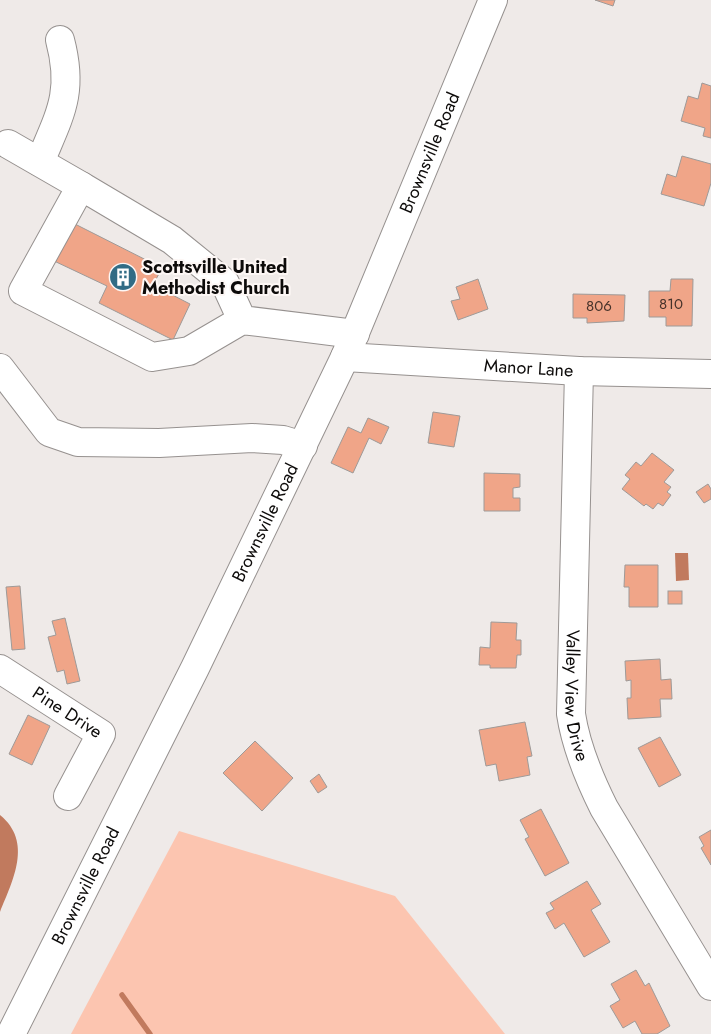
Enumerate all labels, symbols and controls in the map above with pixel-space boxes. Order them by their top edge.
street label: Brownsville Road [393,88,466,217]
place label: Scottsville United Methodist Church [142,254,290,301]
building icon: Scottsville United Methodist Church [108,262,138,292]
house number: 810 [659,293,683,315]
house number: 806 [586,295,612,317]
street label: Manor Lane [483,352,574,384]
street label: Brownsville Road [225,459,305,586]
street label: Valley View Drive [558,629,595,765]
street label: Pine Drive [27,680,107,745]
street label: Brownsville Road [45,822,126,949]

